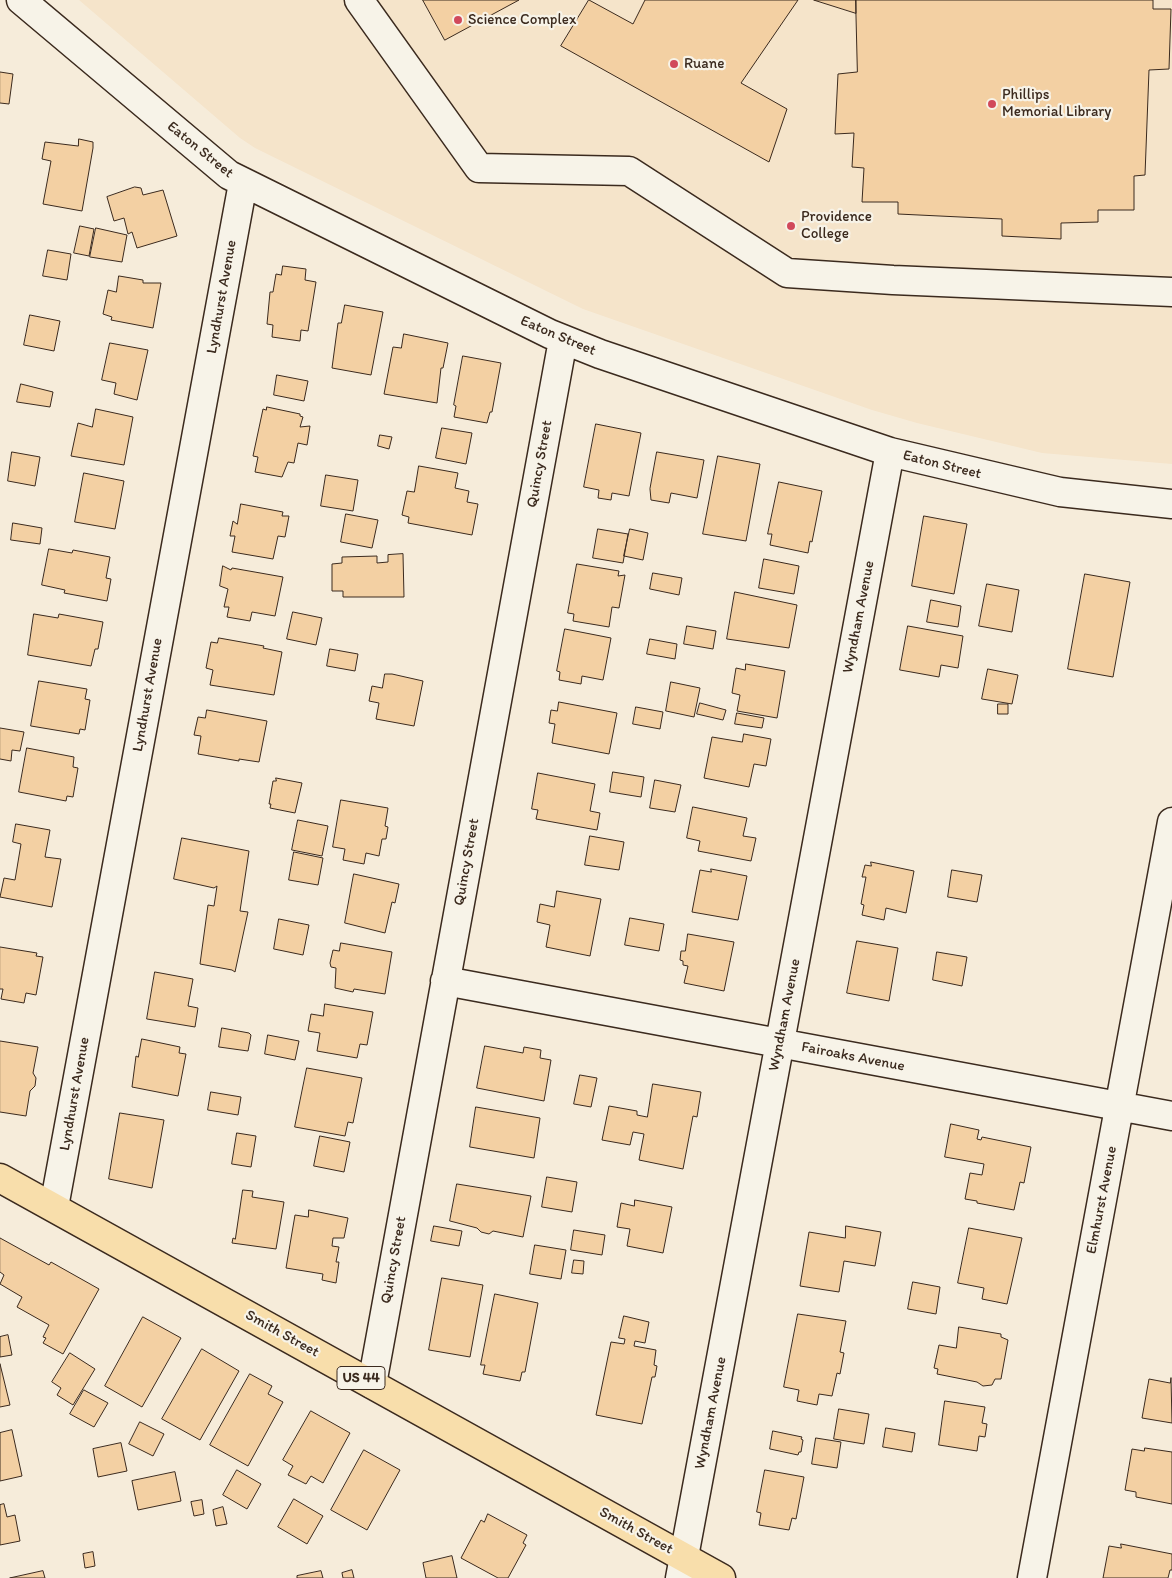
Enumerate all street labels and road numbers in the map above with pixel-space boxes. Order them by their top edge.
street label: Eaton Street [163,118,237,182]
street label: Lyndhurst Avenue [203,239,241,355]
street label: Eaton Street [518,312,598,360]
street label: Quincy Street [523,419,557,509]
street label: Eaton Street [901,447,983,483]
street label: Wyndham Avenue [839,559,879,675]
street label: Lyndhurst Avenue [129,637,167,753]
street label: Quincy Street [450,817,484,907]
street label: Wyndham Avenue [765,957,805,1073]
street label: Lyndhurst Avenue [56,1036,94,1152]
street label: Fairoaks Avenue [800,1038,906,1076]
street label: Elmhurst Avenue [1083,1145,1121,1255]
street label: Quincy Street [377,1215,411,1305]
street label: Smith Street [242,1306,322,1362]
street label: Wyndham Avenue [691,1355,731,1471]
road number: US 44 [337,1366,385,1390]
street label: Smith Street [596,1503,676,1559]

